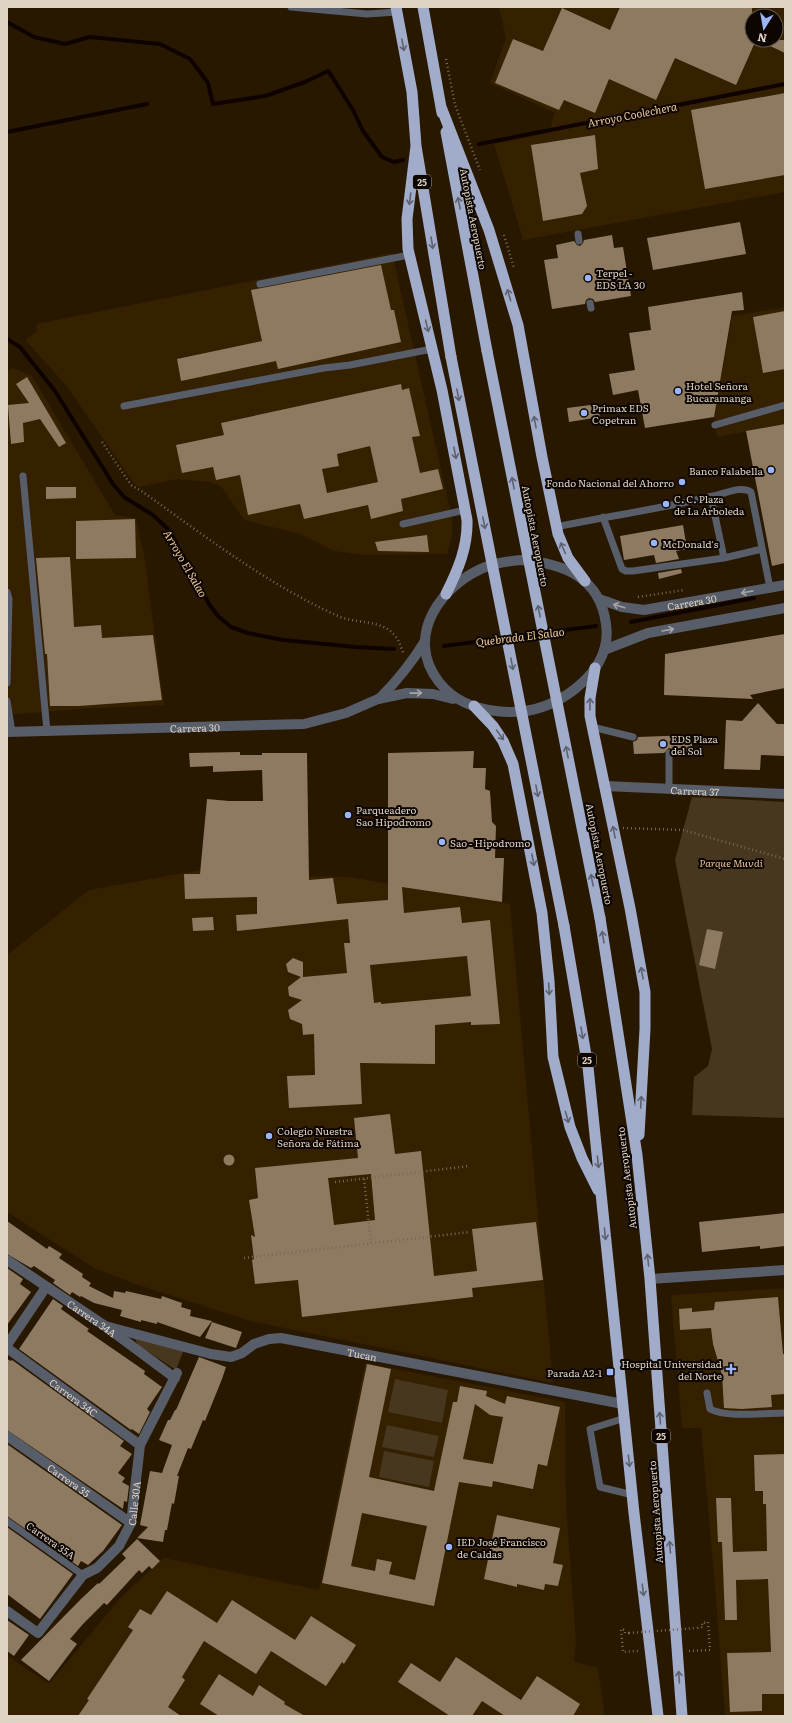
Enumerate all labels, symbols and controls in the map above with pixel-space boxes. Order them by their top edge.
north arrow [744,8,784,48]
text: N [756,30,768,48]
one-way arrow [400,38,408,51]
water label: Arroyo Coolechera [586,97,679,131]
street label: Autopista Aeropuerto [457,167,491,271]
road number: 25 [413,175,431,189]
one-way arrow [406,192,414,205]
one-way arrow [455,197,463,210]
one-way arrow [428,236,436,249]
place label: Terpel - EDS LA 30 [596,265,645,292]
marker: Terpel - EDS LA 30 [583,273,593,283]
one-way arrow [505,288,512,301]
one-way arrow [423,320,431,333]
place label: Hotel Señora Bucaramanga [686,378,752,405]
marker: Hotel Señora Bucaramanga [673,386,683,396]
one-way arrow [455,388,463,401]
place label: Primax EDS Copetran [592,400,649,427]
marker: Primax EDS Copetran [579,408,589,418]
one-way arrow [531,416,539,429]
one-way arrow [451,447,459,460]
place label: Banco Falabella [689,463,764,478]
marker: Banco Falabella [766,465,776,475]
place label: Fondo Nacional del Ahorro [546,475,674,490]
one-way arrow [509,477,517,490]
marker: Fondo Nacional del Ahorro [677,477,687,487]
street label: Autopista Aeropuerto [519,484,553,588]
place label: C. C. Plaza de La Arboleda [674,491,745,518]
marker: C. C. Plaza de La Arboleda [661,499,671,509]
one-way arrow [480,516,488,529]
water label: Arroyo El Salao [160,526,212,600]
place label: McDonald's [662,536,719,551]
marker: McDonald's [649,538,659,548]
one-way arrow [559,543,567,555]
one-way arrow [740,588,753,596]
street label: Carrera 30 [666,590,718,613]
one-way arrow [612,602,625,609]
one-way arrow [534,605,542,618]
water label: Quebrada El Salao [475,623,565,649]
one-way arrow [661,626,674,634]
one-way arrow [508,657,516,670]
one-way arrow [409,689,422,697]
one-way arrow [586,698,594,711]
street label: Carrera 30 [170,719,220,735]
one-way arrow [496,730,504,741]
place label: EDS Plaza del Sol [671,731,719,758]
marker: EDS Plaza del Sol [658,739,668,749]
one-way arrow [563,746,571,759]
street label: Carrera 37 [670,781,720,799]
one-way arrow [533,784,541,797]
place label: Parqueadero Sao Hipodromo [356,802,431,829]
street label: Autopista Aeropuerto [583,802,617,906]
marker: Parqueadero Sao Hipodromo [343,810,353,820]
one-way arrow [610,825,618,838]
place label: Sao - Hipodromo [450,835,530,850]
marker: Sao - Hipodromo [437,837,447,847]
one-way arrow [529,853,537,866]
park label: Parque Muvdi [699,855,763,870]
one-way arrow [588,873,596,886]
one-way arrow [599,931,607,944]
one-way arrow [638,967,646,980]
one-way arrow [546,982,553,995]
one-way arrow [579,1026,587,1039]
road number: 25 [578,1053,596,1067]
one-way arrow [637,1096,644,1109]
one-way arrow [564,1111,571,1124]
place label: Colegio Nuestra Señora de Fátima [277,1123,360,1150]
street label: Autopista Aeropuerto [612,1126,640,1230]
marker: Colegio Nuestra Señora de Fátima [264,1131,274,1141]
one-way arrow [594,1155,602,1168]
one-way arrow [602,1228,609,1241]
one-way arrow [644,1254,651,1267]
street label: Carrera 34A [65,1295,121,1340]
street label: Tucan [346,1343,379,1364]
place label: Hospital Universidad del Norte [621,1356,722,1383]
marker: Hospital Universidad del Norte [725,1363,737,1375]
place label: Parada A2-1 [547,1365,602,1380]
marker: Parada A2-1 [605,1367,615,1377]
street label: Carrera 34C [47,1374,101,1420]
one-way arrow [656,1412,663,1425]
road number: 25 [652,1429,670,1443]
one-way arrow [626,1454,633,1467]
street label: Carrera 35 [45,1459,94,1500]
street label: Autopista Aeropuerto [644,1460,666,1564]
street label: Calle 30A [123,1480,143,1526]
street label: Carrera 35A [24,1518,79,1563]
place label: IED José Francisco de Caldas [457,1534,546,1561]
one-way arrow [666,1541,673,1554]
marker: IED José Francisco de Caldas [444,1542,454,1552]
one-way arrow [640,1584,647,1597]
one-way arrow [676,1671,683,1684]

